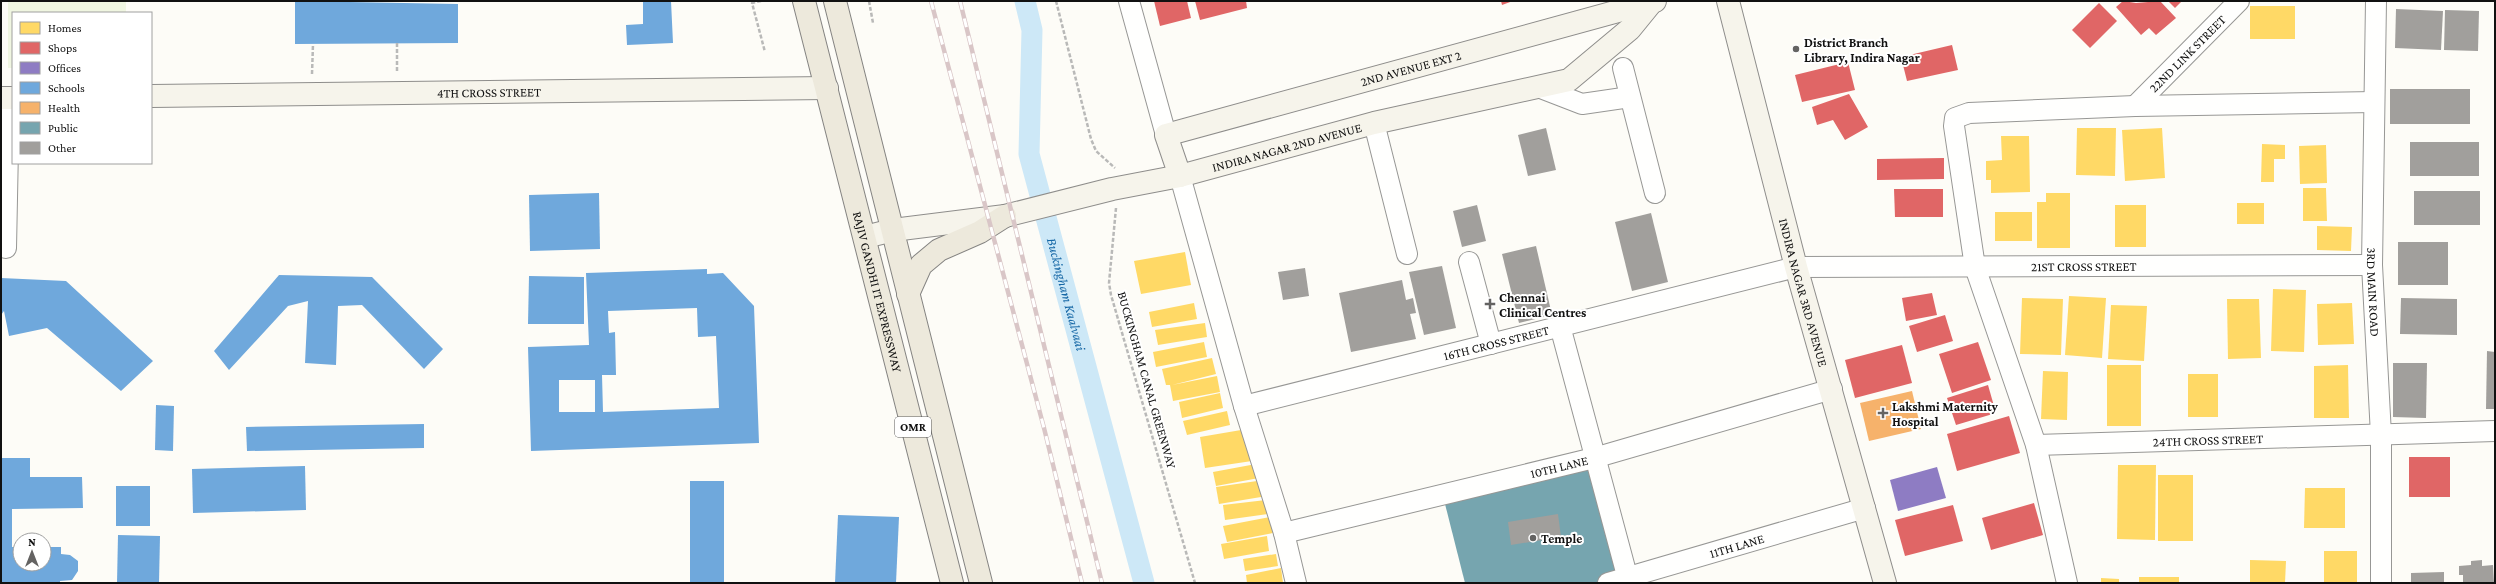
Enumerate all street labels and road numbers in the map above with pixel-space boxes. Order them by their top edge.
street label: 22ND LINK STREET [2146,12,2228,95]
street label: 2ND AVENUE EXT 2 [1359,47,1463,89]
street label: 4TH CROSS STREET [437,84,541,100]
street label: INDIRA NAGAR 2ND AVENUE [1210,119,1363,174]
street label: RAJIV GANDHI IT EXPRESSWAY [850,210,906,374]
street label: INDIRA NAGAR 3RD AVENUE [1776,217,1831,368]
street label: 3RD MAIN ROAD [2364,247,2383,337]
street label: 21ST CROSS STREET [2031,258,2137,274]
street label: BUCKINGHAM CANAL GREENWAY [1114,290,1180,470]
street label: 16TH CROSS STREET [1442,322,1551,363]
road number: OMR [895,417,931,437]
street label: 24TH CROSS STREET [2152,431,2263,449]
street label: 10TH LANE [1529,452,1590,481]
street label: 11TH LANE [1708,530,1766,561]

